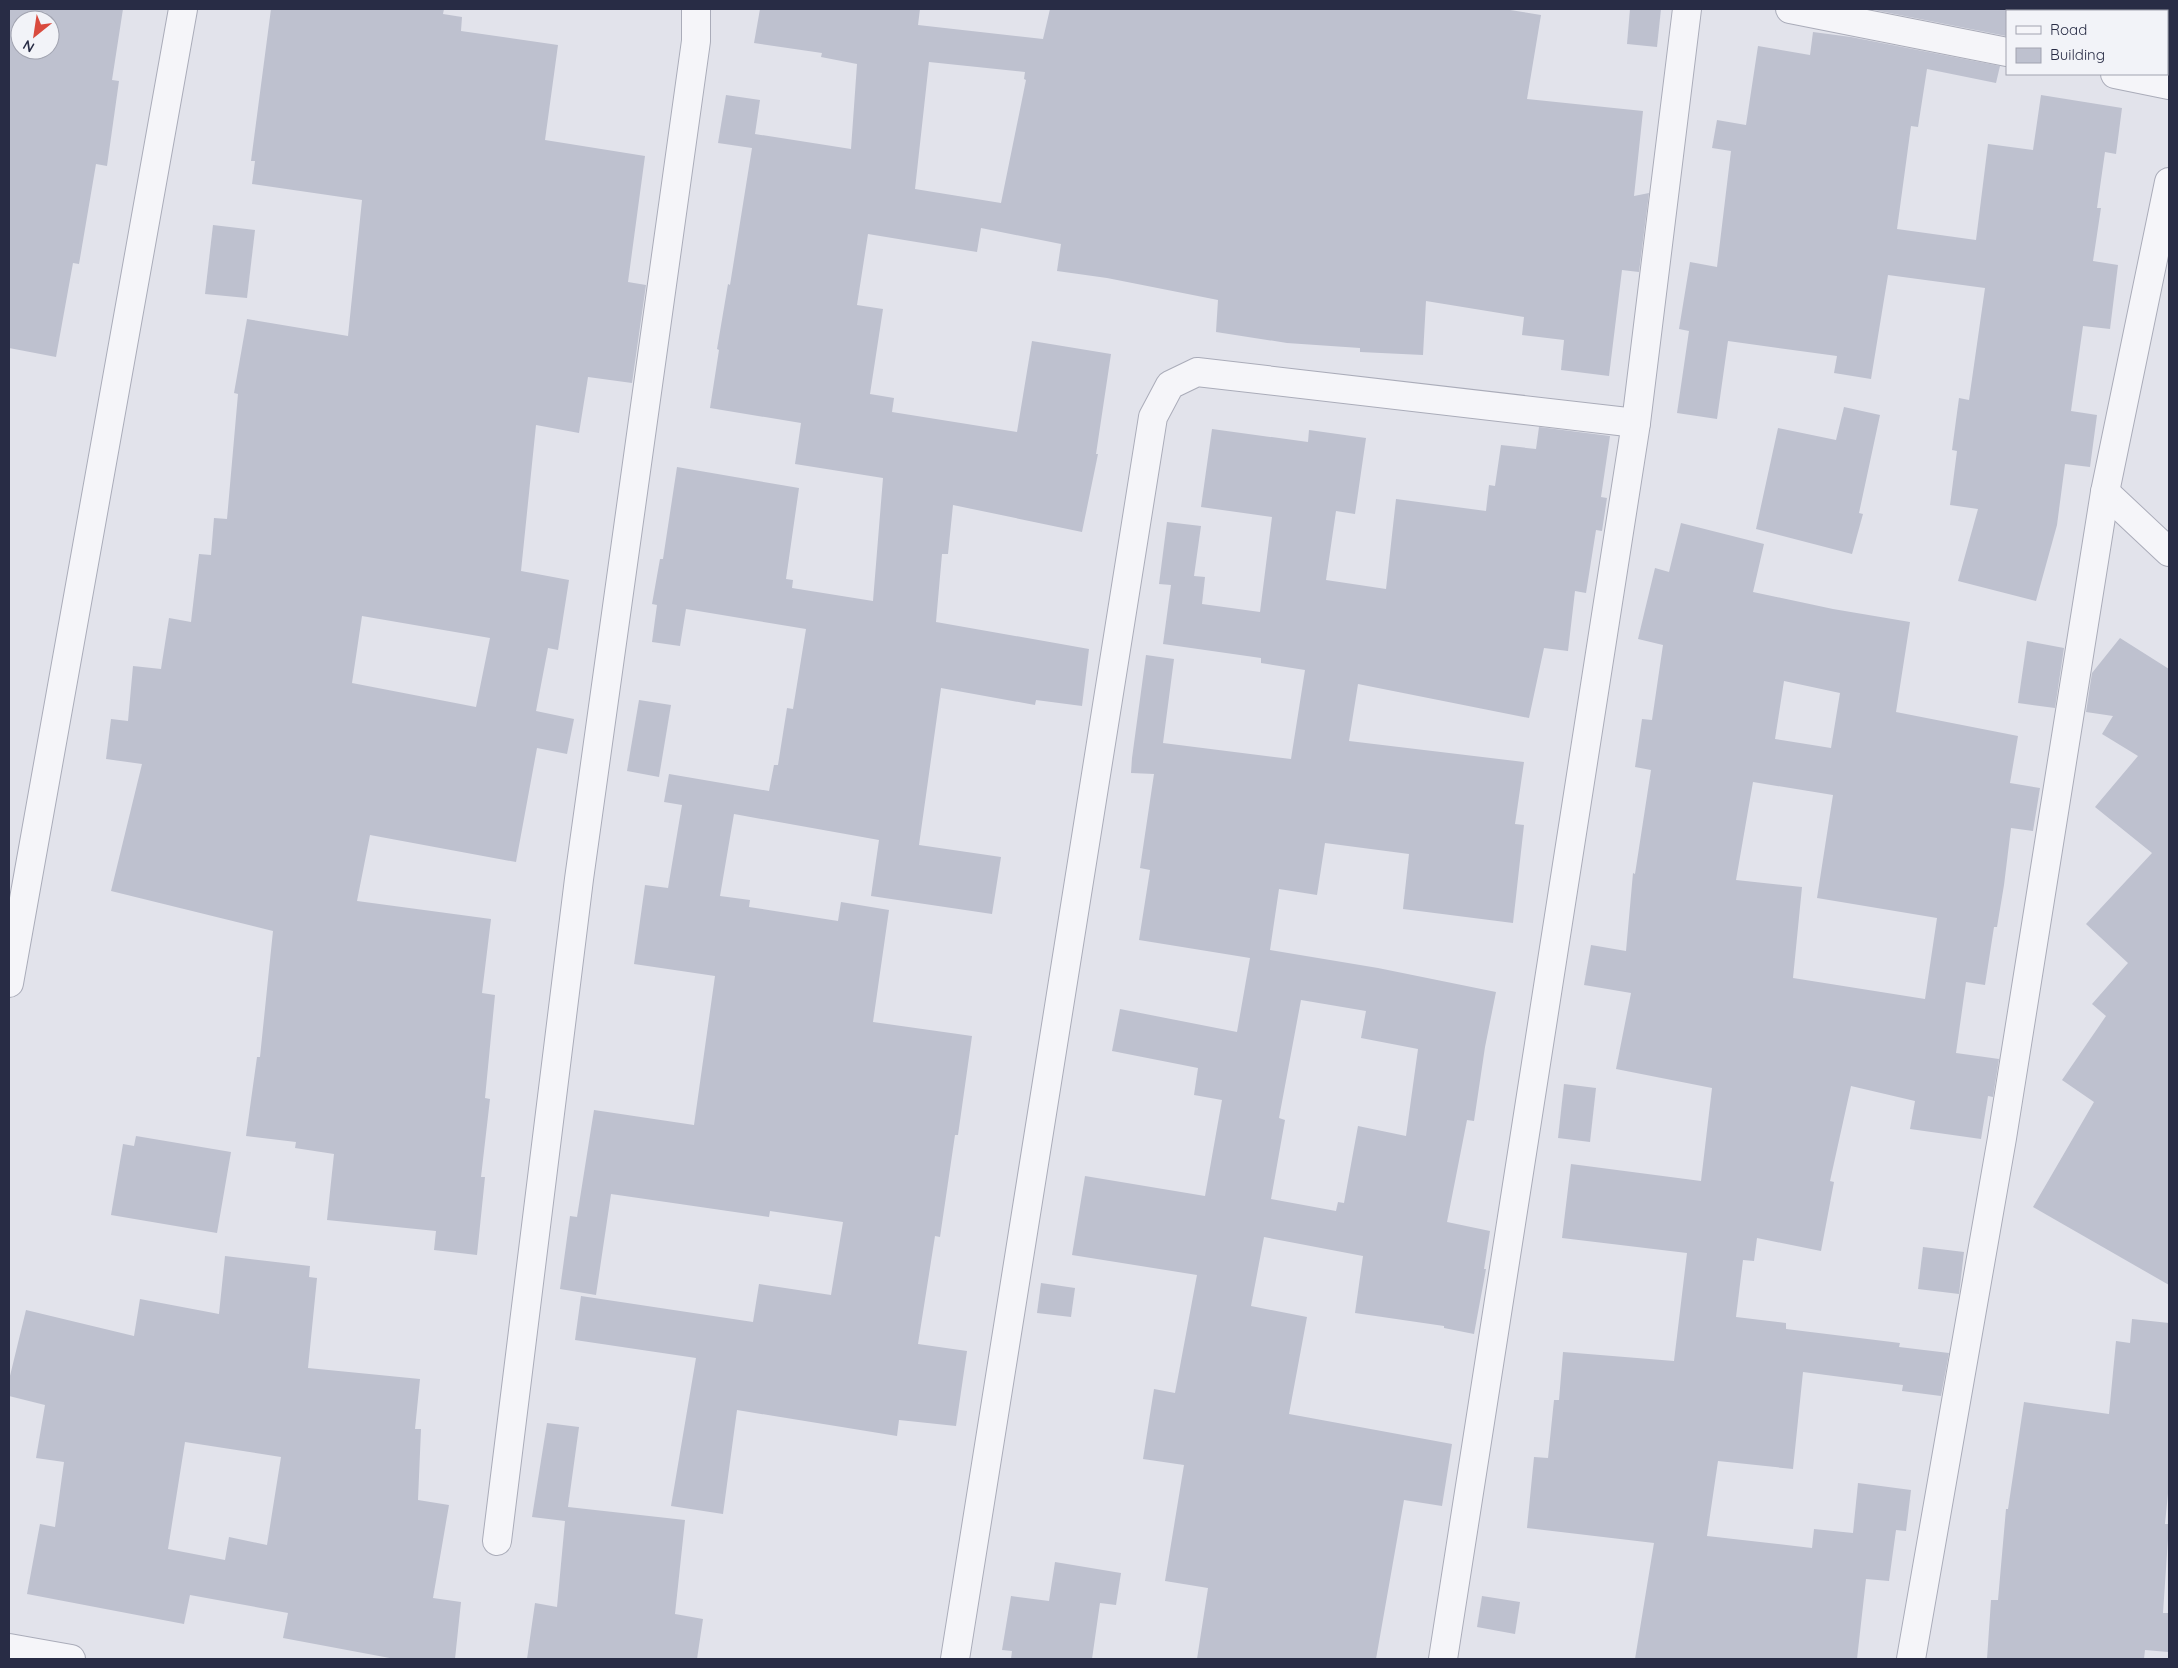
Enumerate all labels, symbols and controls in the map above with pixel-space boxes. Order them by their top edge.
north arrow [10,10,60,60]
legend [2006,10,2168,75]
text: Road [2050,20,2087,39]
text: N [20,36,37,57]
text: Building [2050,45,2105,64]

